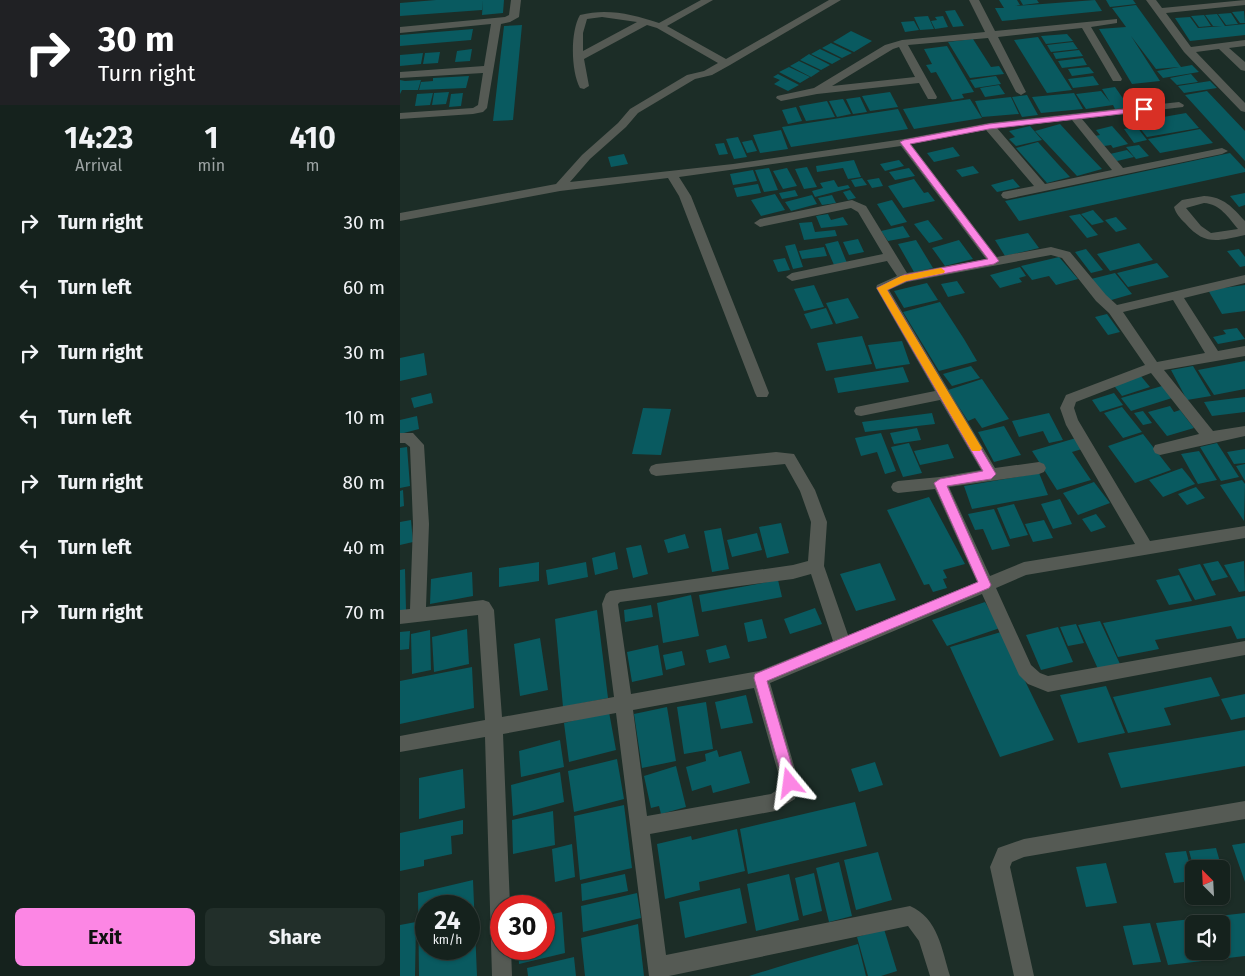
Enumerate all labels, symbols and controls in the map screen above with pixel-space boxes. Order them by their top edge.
text: 30 m [98,18,175,60]
icon: right [15,20,80,85]
text: Turn right [98,60,195,87]
pin [1123,88,1165,130]
icon: arrive [1130,95,1158,123]
text: 14:23 [64,120,133,156]
text: 1 [204,120,218,156]
text: 410 [289,120,336,156]
text: Arrival [75,156,122,175]
text: min [198,156,225,175]
text: m [306,156,319,175]
icon: right [15,209,43,237]
text: Turn right [58,211,143,234]
text: 30 m [344,211,385,234]
icon: left [15,274,43,302]
text: Turn left [58,276,132,299]
text: 60 m [343,276,385,299]
icon: right [15,339,43,367]
text: Turn right [58,341,143,364]
text: 30 m [344,341,385,364]
icon: left [15,404,43,432]
text: Turn left [58,406,132,429]
text: 10 m [345,406,385,429]
icon: right [15,469,43,497]
text: Turn right [58,471,143,494]
text: 80 m [343,471,385,494]
icon: left [15,534,43,562]
text: Turn left [58,536,132,559]
text: 40 m [343,536,385,559]
icon: right [15,599,43,627]
text: Turn right [58,601,143,624]
text: 70 m [345,601,385,624]
position arrow [763,756,815,808]
north arrow [1185,860,1230,905]
map controls [1185,860,1230,960]
speed limit sign: 30 [490,895,555,960]
text: 24 [434,906,461,936]
button: Exit [15,908,195,966]
button: Share [205,908,385,966]
button: sound [1185,915,1230,960]
text: km/h [433,933,462,947]

